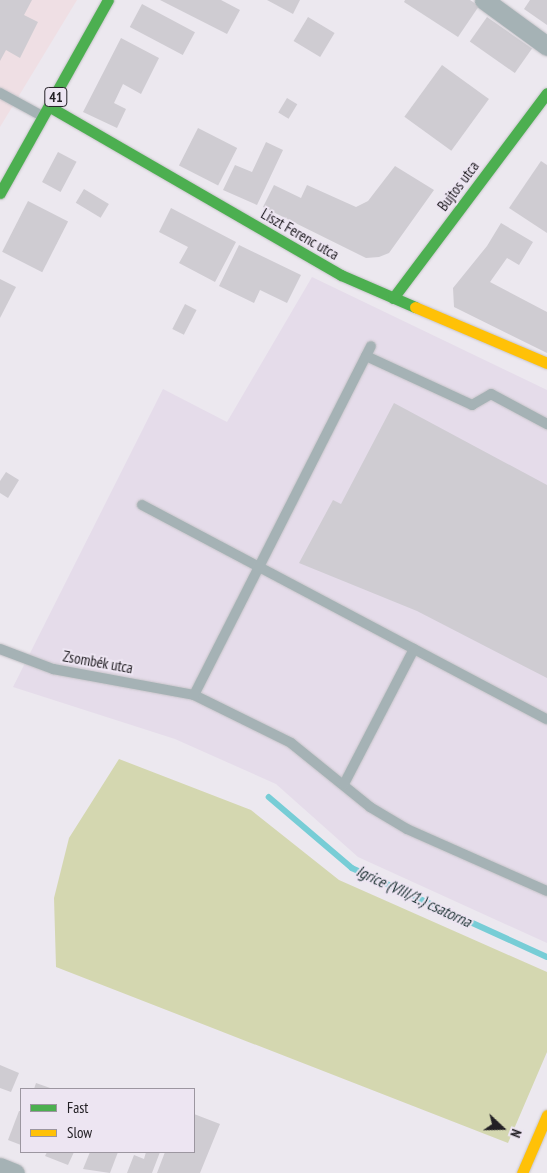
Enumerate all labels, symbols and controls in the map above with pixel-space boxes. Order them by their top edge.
road number: 41 [44,85,68,108]
street label: Bujtos utca [434,158,482,214]
street label: Liszt Ferenc utca [258,204,342,264]
street label: Zsombék utca [61,647,135,677]
water label: Igrice (VIII/1.) csatorna [353,861,475,931]
legend [20,1088,195,1153]
text: Fast [67,1098,88,1117]
north arrow [477,1103,527,1153]
text: Slow [67,1123,92,1142]
text: N [506,1127,526,1140]

